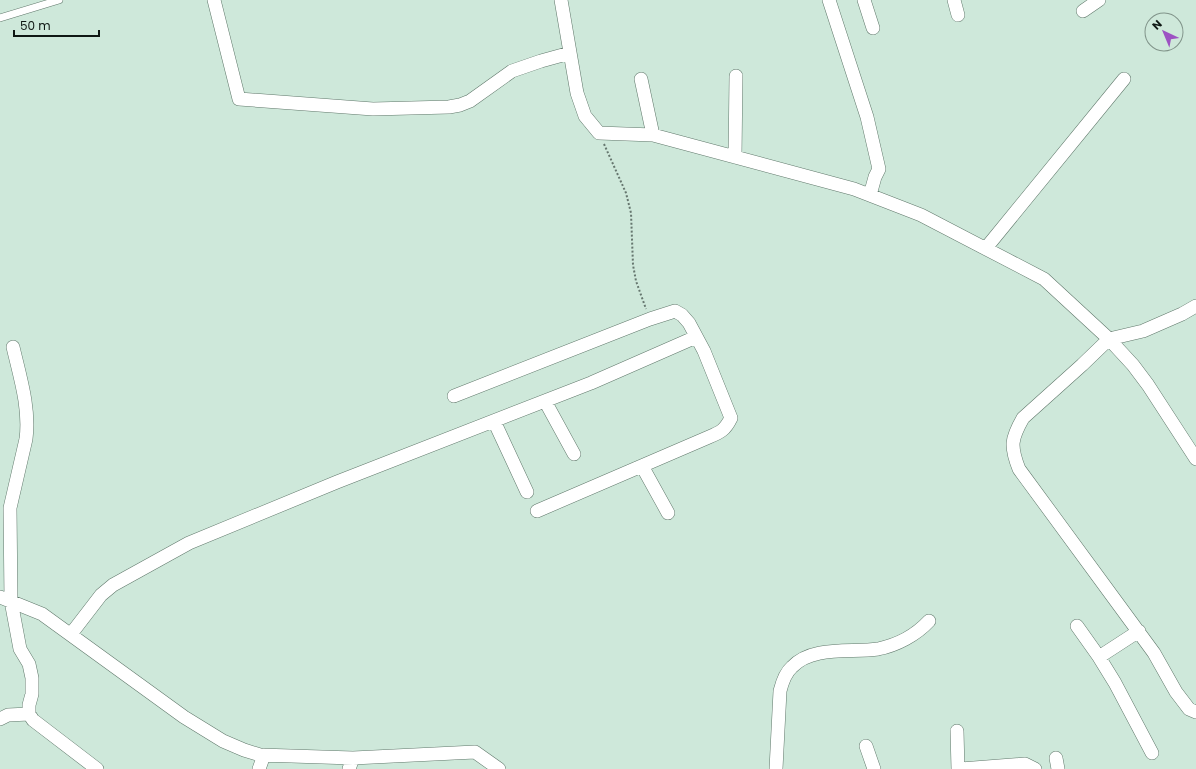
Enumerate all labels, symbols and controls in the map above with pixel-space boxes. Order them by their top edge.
scale bar [14,12,99,38]
north arrow [1144,12,1184,52]
text: N [1149,16,1166,33]
text: 50 m [20,17,51,34]

